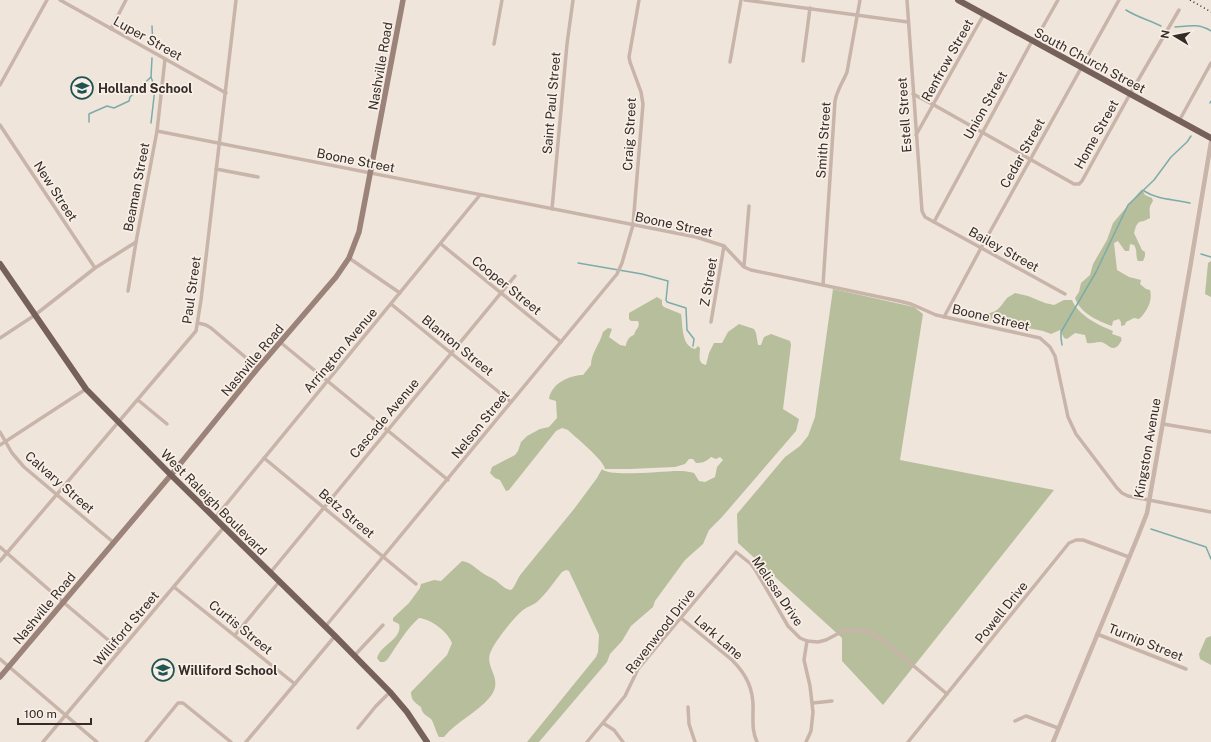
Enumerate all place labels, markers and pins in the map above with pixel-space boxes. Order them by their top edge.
school or university icon: Holland School [69,75,95,101]
place label: Holland School [98,81,192,96]
school or university icon: Williford School [150,657,176,683]
place label: Williford School [178,663,278,678]

